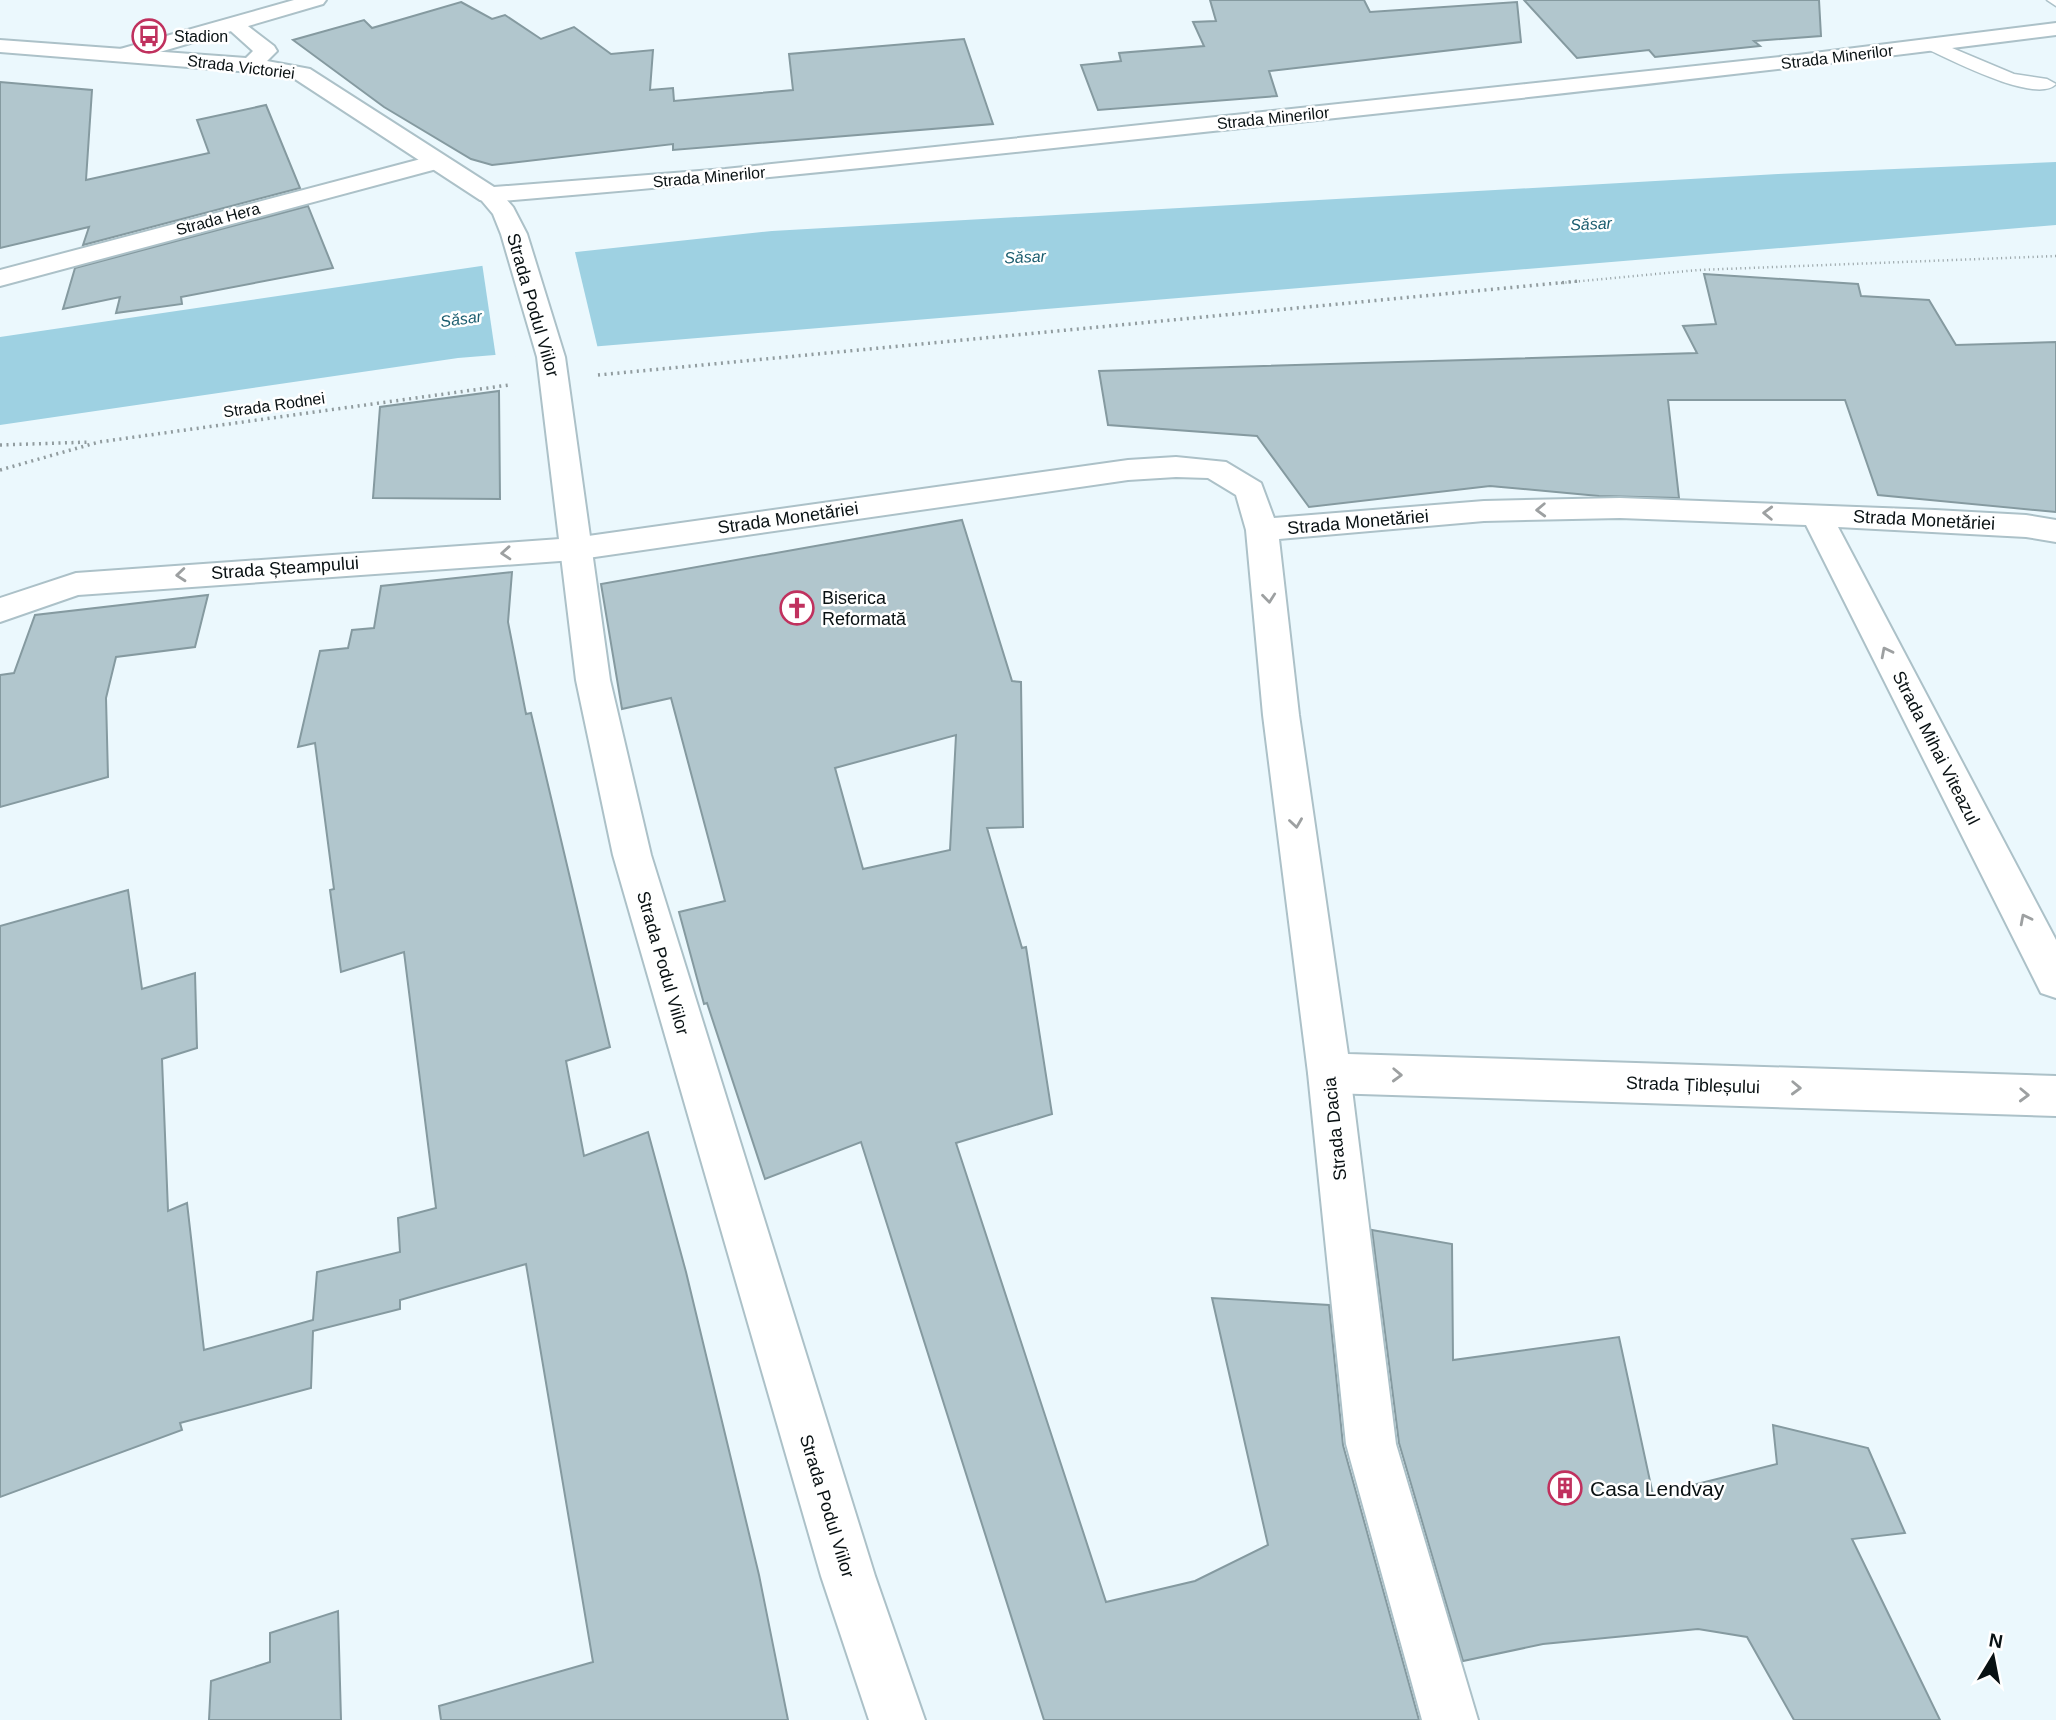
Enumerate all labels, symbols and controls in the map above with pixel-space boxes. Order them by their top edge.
bus stop icon: Stadion [130,17,168,55]
place label: Stadion [174,28,228,45]
street label: Strada Minerilor [1780,42,1895,72]
street label: Strada Victoriei [186,52,296,82]
street label: Strada Minerilor [1216,104,1331,132]
street label: Strada Minerilor [652,164,767,190]
street label: Strada Hera [174,200,262,238]
water label: Săsar [1570,214,1613,234]
street label: Strada Podul Viilor [503,231,563,379]
water label: Săsar [1004,247,1047,267]
water label: Săsar [439,308,484,330]
street label: Strada Rodnei [222,389,326,421]
street label: Strada Monetăriei [716,498,860,538]
one-way arrow [1535,502,1546,517]
street label: Strada Monetăriei [1286,506,1430,538]
one-way arrow [1762,506,1773,521]
street label: Strada Monetăriei [1853,506,1995,534]
one-way arrow [500,545,511,560]
street label: Strada Șteampului [210,553,360,583]
one-way arrow [175,567,186,582]
place label: Biserica Reformată [822,588,907,629]
church icon: Biserica Reformată [778,589,816,627]
one-way arrow [1261,592,1276,603]
one-way arrow [1881,647,1895,659]
street label: Strada Mihai Viteazul [1889,668,1983,828]
one-way arrow [1288,818,1303,829]
street label: Strada Podul Viilor [633,889,693,1037]
one-way arrow [2019,914,2033,927]
one-way arrow [1392,1068,1403,1083]
street label: Strada Țibleșului [1626,1073,1760,1097]
street label: Strada Dacia [1320,1075,1350,1182]
one-way arrow [1791,1080,1802,1096]
one-way arrow [2018,1088,2029,1103]
street label: Strada Podul Viilor [796,1432,858,1580]
building icon: Casa Lendvay [1546,1469,1584,1507]
place label: Casa Lendvay [1590,1477,1725,1500]
north arrow [1958,1622,2028,1692]
text: N [1987,1629,2004,1652]

